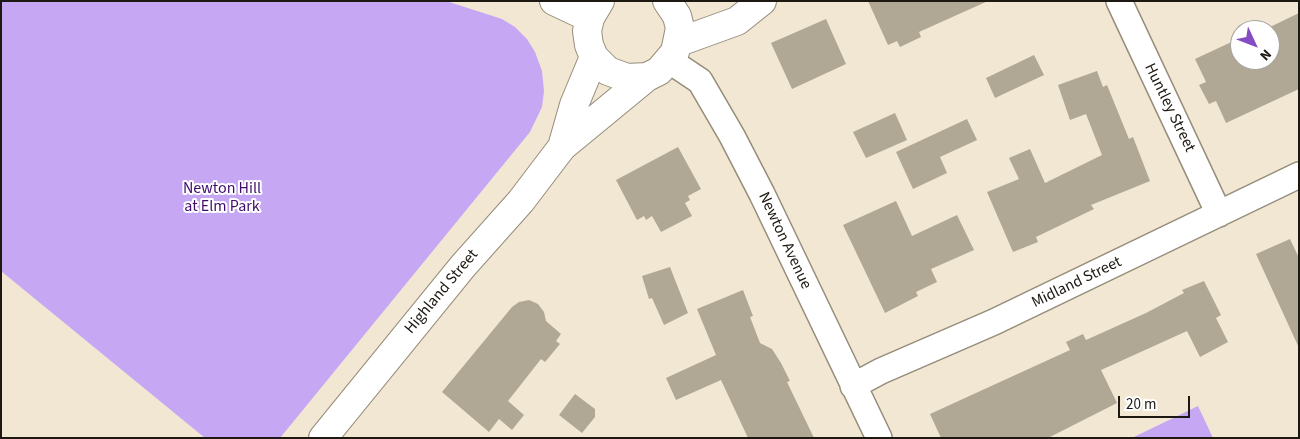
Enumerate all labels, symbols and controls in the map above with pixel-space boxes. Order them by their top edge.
north arrow [1230,20,1280,70]
text: N [1255,44,1276,65]
street label: Huntley Street [1139,61,1199,155]
park label: Newton Hill at Elm Park [183,179,261,217]
street label: Newton Avenue [753,189,815,293]
street label: Highland Street [401,246,483,338]
street label: Midland Street [1029,253,1125,313]
scale bar [1120,386,1192,418]
text: 20 m [1126,394,1156,415]

